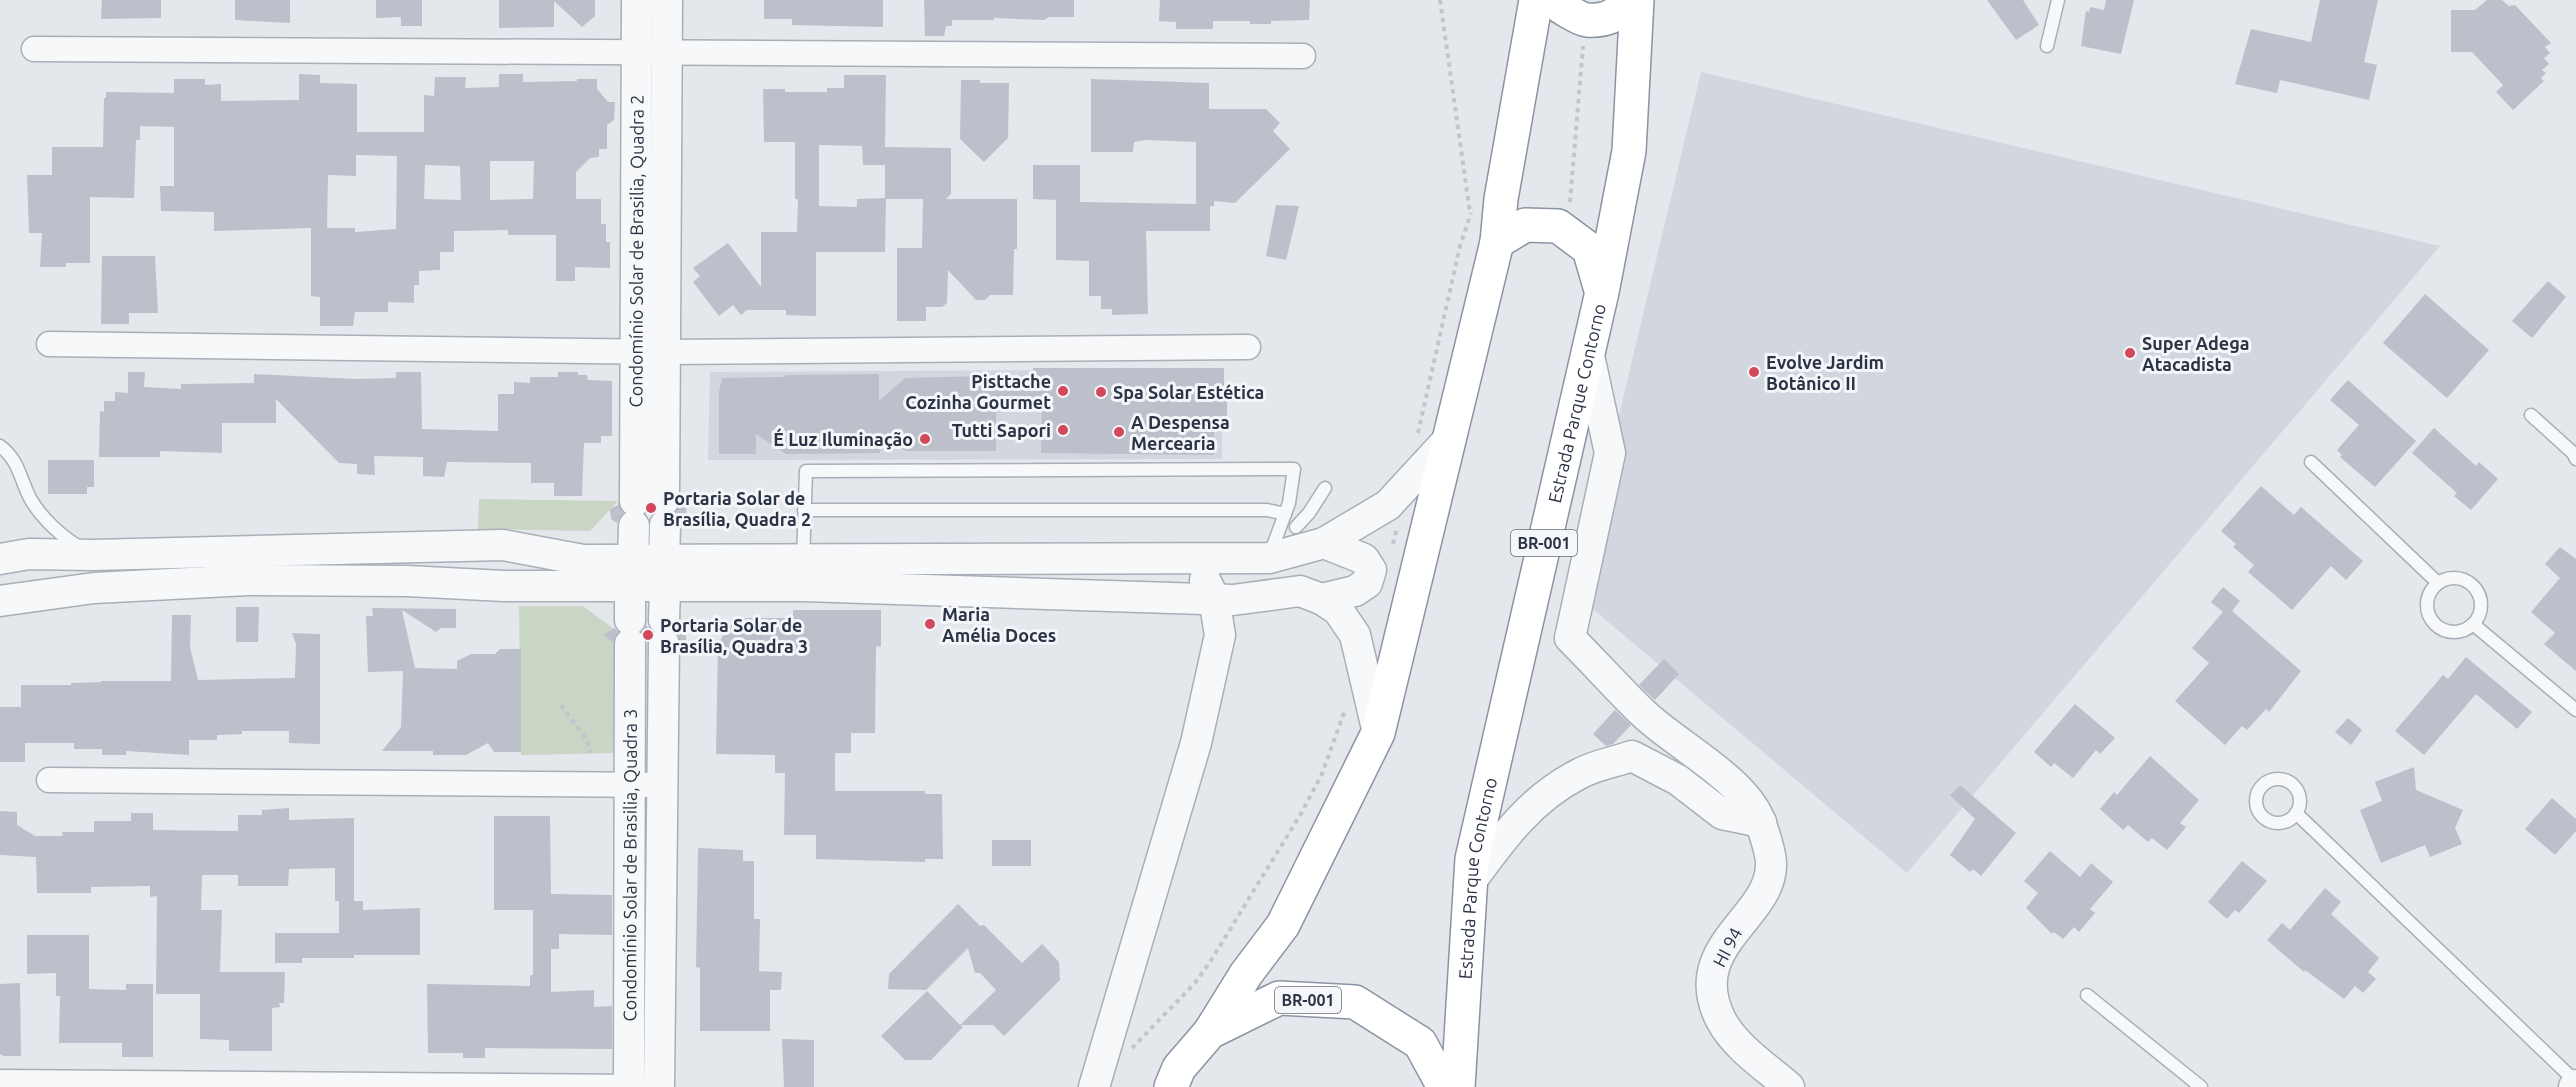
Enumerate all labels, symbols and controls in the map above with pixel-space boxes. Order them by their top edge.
street label: Condomínio Solar de Brasilia, Quadra 2 [625,95,647,407]
street label: Estrada Parque Contorno [1544,302,1609,505]
place label: Super Adega Atacadista [2142,333,2250,374]
marker: Super Adega Atacadista [2123,346,2137,360]
place label: Evolve Jardim Botânico II [1766,352,1884,393]
marker: Evolve Jardim Botânico II [1747,365,1761,379]
place label: Pisttache Cozinha Gourmet [905,371,1051,412]
place label: Spa Solar Estética [1113,382,1264,402]
marker: Pisttache Cozinha Gourmet [1056,384,1070,398]
marker: Spa Solar Estética [1094,385,1108,399]
place label: A Despensa Mercearia [1131,412,1230,453]
place label: Tutti Sapori [952,420,1051,440]
marker: Tutti Sapori [1056,423,1070,437]
marker: A Despensa Mercearia [1112,425,1126,439]
place label: É Luz Iluminação [773,428,913,450]
marker: É Luz Iluminação [918,432,932,446]
place label: Portaria Solar de Brasília, Quadra 2 [663,488,811,529]
marker: Portaria Solar de Brasília, Quadra 2 [644,501,658,515]
road number: BR-001 [1511,530,1577,556]
place label: Maria Amélia Doces [942,604,1056,645]
place label: Portaria Solar de Brasília, Quadra 3 [660,615,808,656]
marker: Maria Amélia Doces [923,617,937,631]
marker: Portaria Solar de Brasília, Quadra 3 [641,628,655,642]
street label: Condomínio Solar de Brasilia, Quadra 3 [619,709,641,1021]
street label: Estrada Parque Contorno [1455,775,1500,980]
street label: HI 94 [1708,924,1746,970]
road number: BR-001 [1275,987,1341,1013]

